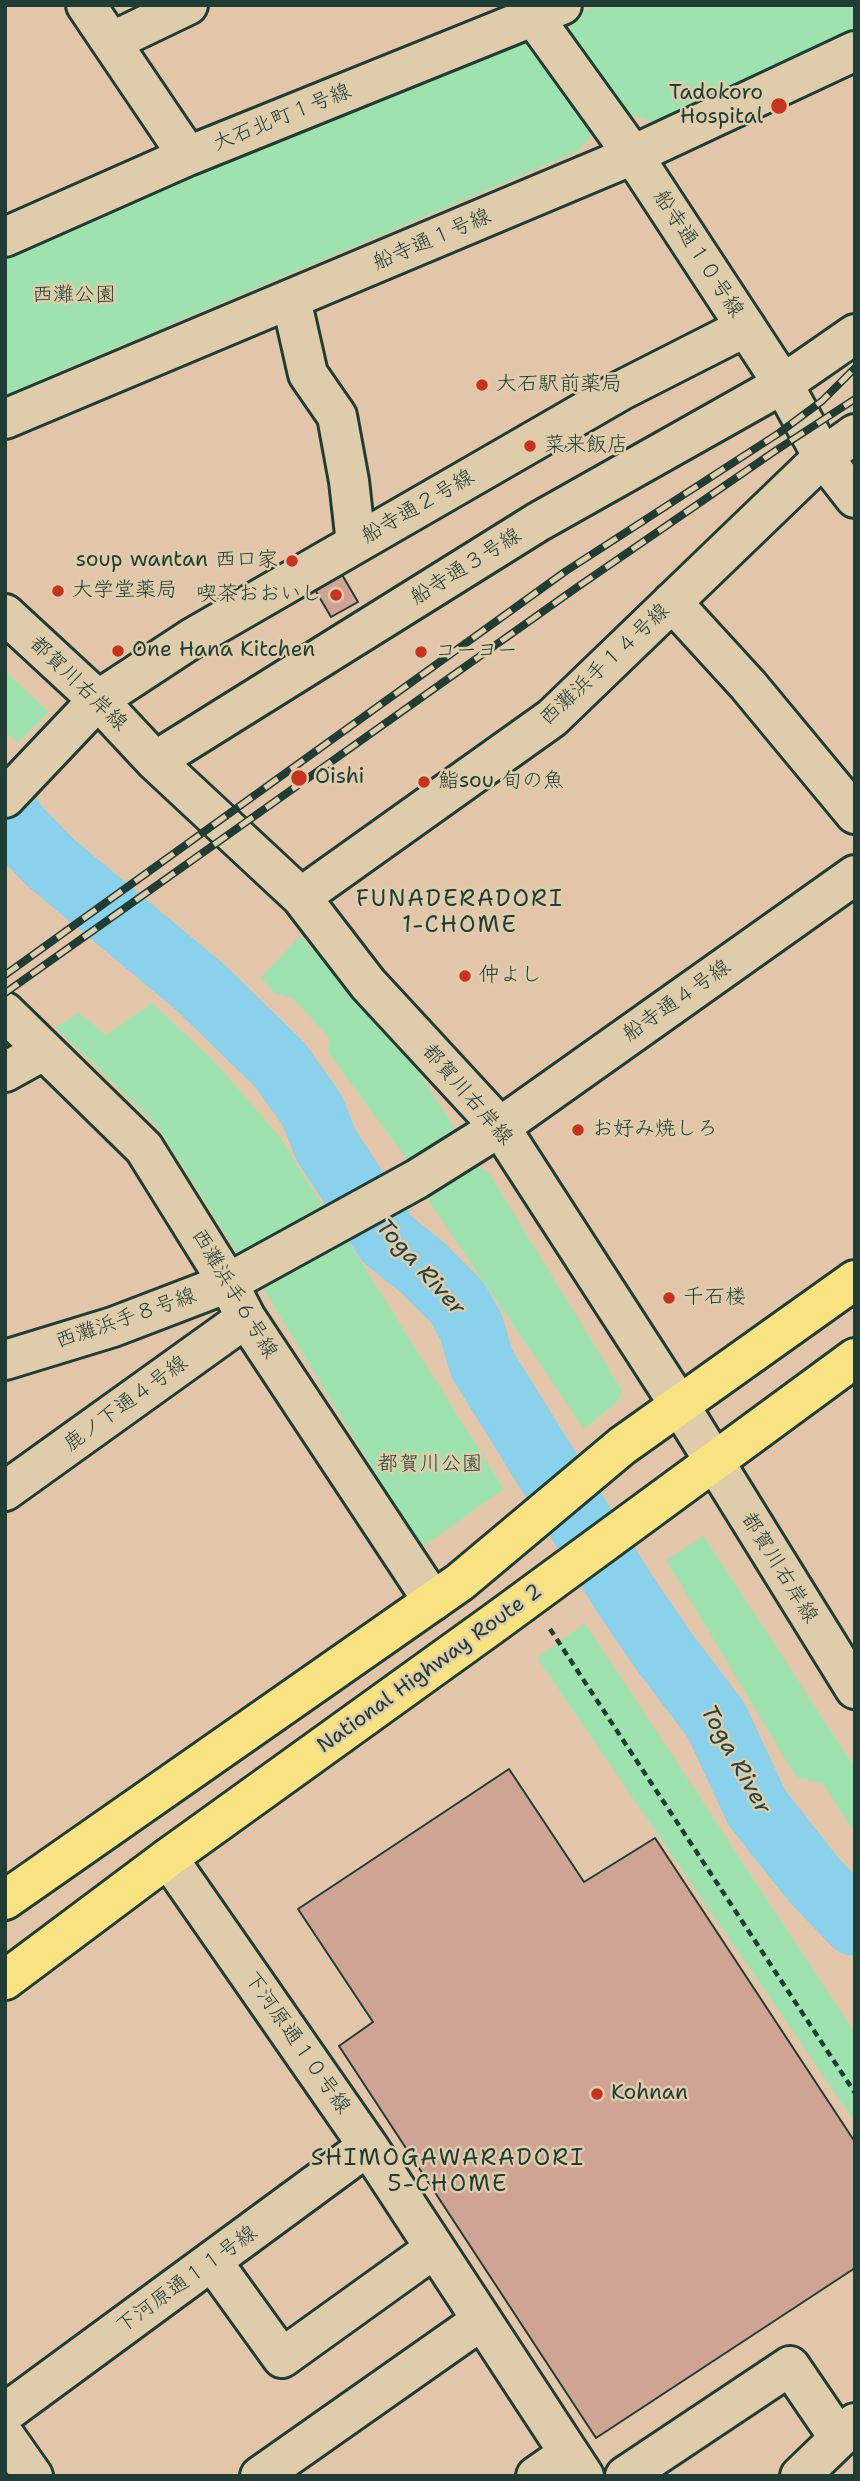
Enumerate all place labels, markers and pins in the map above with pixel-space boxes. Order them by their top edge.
place label: Tadokoro Hospital [669,81,763,131]
marker: Tadokoro Hospital [769,96,789,116]
place label: 大石駅前薬局 [496,372,622,398]
marker: 大石駅前薬局 [474,377,490,393]
place label: 菜来飯店 [544,433,628,459]
marker: 菜来飯店 [522,438,538,454]
place label: soup wantan 西口家 [76,548,278,574]
marker: soup wantan 西口家 [284,553,300,569]
place label: 大学堂薬局 [72,578,177,604]
place label: 喫茶おおいし [196,582,322,608]
marker: 大学堂薬局 [50,583,66,599]
marker: 喫茶おおいし [328,587,344,603]
place label: One Hana Kitchen [132,638,315,664]
place label: コーヨー [435,639,518,665]
marker: One Hana Kitchen [110,643,126,659]
marker: コーヨー [413,644,429,660]
place label: Oishi [315,765,364,791]
marker: Oishi [289,768,309,788]
place label: 鮨sou 旬の魚 [438,769,564,795]
marker: 鮨sou 旬の魚 [416,774,432,790]
place label: 仲よし [479,963,542,989]
marker: 仲よし [457,968,473,984]
place label: お好み焼しろ [592,1117,718,1143]
marker: お好み焼しろ [570,1122,586,1138]
place label: 千石楼 [683,1285,746,1311]
marker: 千石楼 [661,1290,677,1306]
place label: Kohnan [611,2081,688,2107]
marker: Kohnan [589,2086,605,2102]

